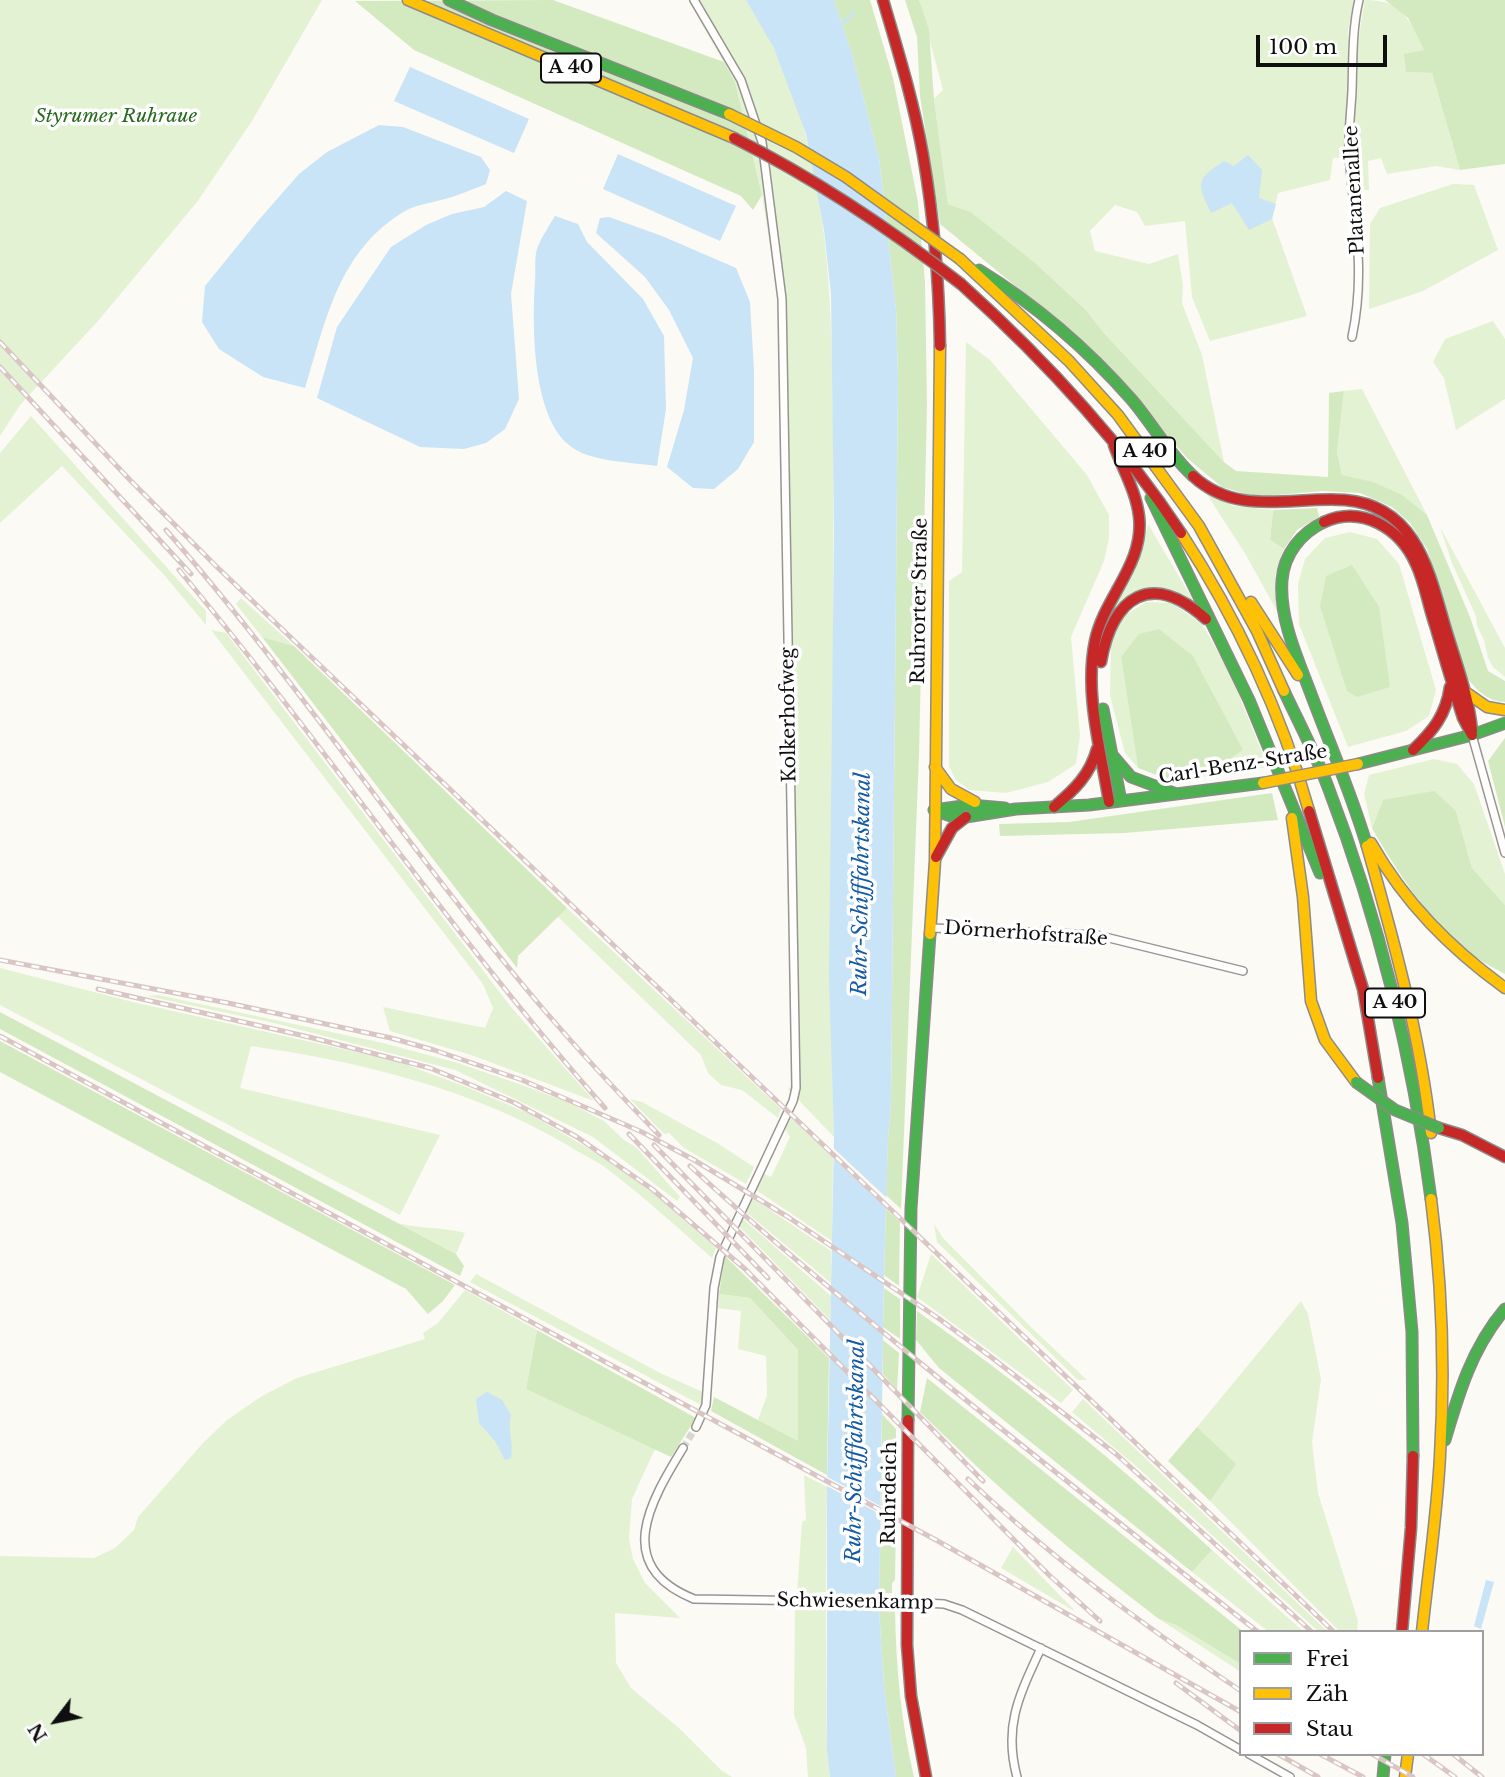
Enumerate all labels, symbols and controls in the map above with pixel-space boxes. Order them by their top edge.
scale bar [1260,21,1391,65]
text: 100 m [1269,34,1337,60]
road number: A 40 [541,54,601,82]
park label: Styrumer Ruhraue [35,106,197,128]
street label: Platanenallee [1340,125,1370,255]
road number: A 40 [1115,438,1175,466]
street label: Ruhrorter Straße [907,518,933,684]
street label: Kolkerhofweg [776,647,802,783]
street label: Carl-Benz-Straße [1157,740,1329,790]
water label: Ruhr-Schifffahrtskanal [847,772,877,996]
street label: Dörnerhofstraße [943,917,1109,951]
road number: A 40 [1365,988,1425,1018]
water label: Ruhr-Schifffahrtskanal [841,1339,871,1563]
street label: Ruhrdeich [878,1441,902,1545]
street label: Schwiesenkamp [776,1589,934,1615]
legend [1239,1630,1484,1756]
text: Frei [1306,1646,1349,1672]
text: Zäh [1306,1681,1348,1707]
north arrow [21,1686,91,1756]
text: Stau [1306,1716,1353,1742]
text: N [23,1719,52,1746]

